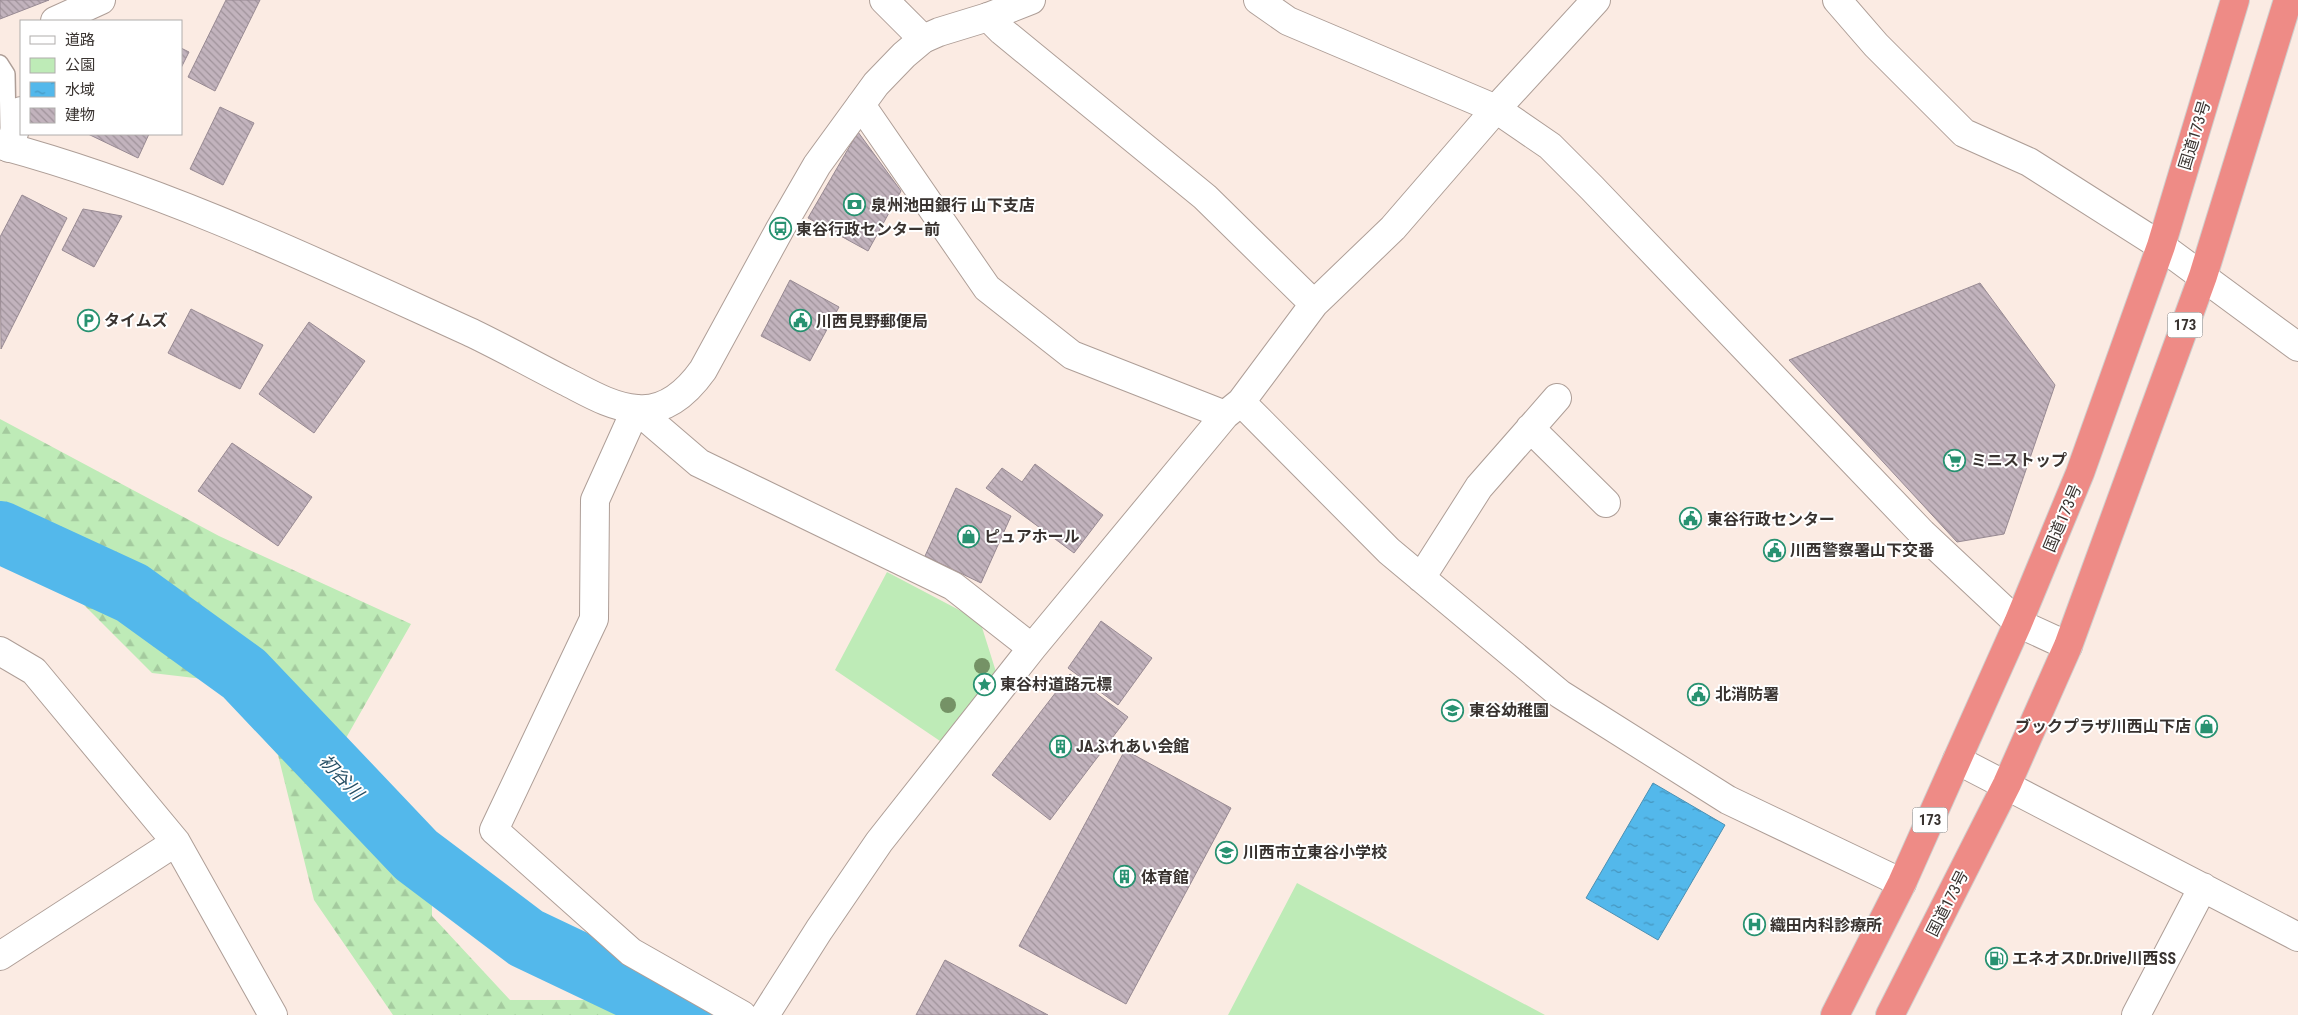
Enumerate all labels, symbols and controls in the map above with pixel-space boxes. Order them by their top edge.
legend [20,20,182,135]
text: 道路 [65,31,95,49]
text: 公園 [65,56,95,74]
text: 水域 [65,81,95,99]
street label: 国道173号 [2175,98,2214,172]
text: 建物 [65,106,95,124]
bank icon: 泉州池田銀行 山下支店 [843,193,867,217]
place label: 泉州池田銀行 山下支店 [871,196,1035,215]
bus stop icon: 東谷行政センター前 [768,217,792,241]
place label: 東谷行政センター前 [796,220,940,239]
parking icon: タイムズ [76,308,100,332]
public building icon: 川西見野郵便局 [788,309,812,333]
place label: タイムズ [104,311,168,330]
place label: 川西見野郵便局 [816,312,928,331]
road number: 173 [2168,312,2202,338]
supermarket icon: ミニストップ [1943,448,1967,472]
place label: ミニストップ [1971,451,2067,470]
street label: 国道173号 [2040,481,2085,555]
public building icon: 東谷行政センター [1679,507,1703,531]
place label: 東谷行政センター [1707,510,1835,529]
shop icon: ピュアホール [956,524,980,548]
place label: ピュアホール [984,527,1080,546]
public building icon: 川西警察署山下交番 [1762,538,1786,562]
place label: 川西警察署山下交番 [1790,541,1934,560]
place icon: 東谷村道路元標 [972,672,996,696]
place label: 東谷村道路元標 [1000,675,1112,694]
public building icon: 北消防署 [1687,682,1711,706]
place label: 北消防署 [1715,685,1779,704]
school or university icon: 東谷幼稚園 [1441,698,1465,722]
place label: 東谷幼稚園 [1469,701,1549,720]
shop icon: ブックプラザ川西山下店 [2195,714,2219,738]
place label: ブックプラザ川西山下店 [2015,717,2191,736]
building icon: JAふれあい会館 [1048,734,1072,758]
place label: JAふれあい会館 [1076,737,1189,756]
water label: 初谷川 [315,750,369,805]
road number: 173 [1912,808,1948,832]
school or university icon: 川西市立東谷小学校 [1215,840,1239,864]
place label: 川西市立東谷小学校 [1243,843,1387,862]
building icon: 体育館 [1113,865,1137,889]
street label: 国道173号 [1923,867,1972,939]
place label: 体育館 [1141,868,1189,887]
hospital icon: 織田内科診療所 [1742,913,1766,937]
place label: 織田内科診療所 [1770,916,1882,935]
fuel station icon: エネオスDr.Drive川西SS [1984,946,2008,970]
place label: エネオスDr.Drive川西SS [2012,949,2176,968]

